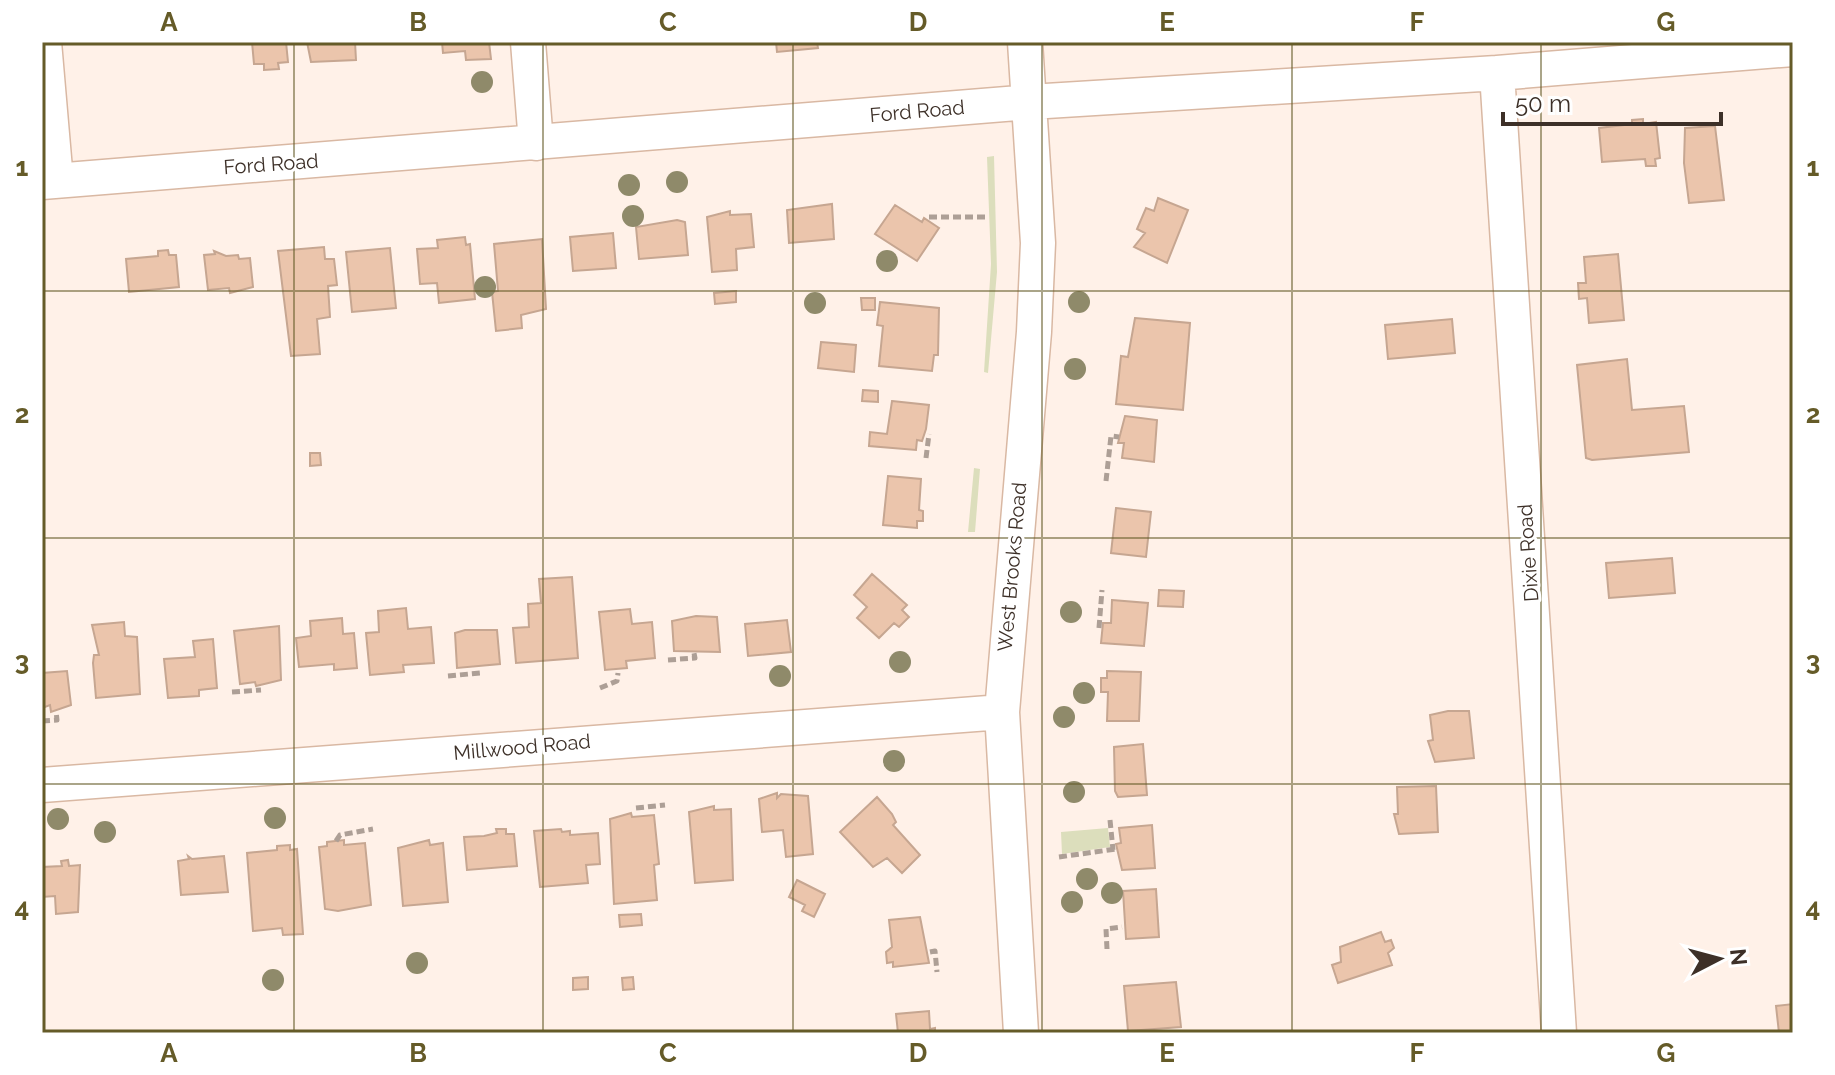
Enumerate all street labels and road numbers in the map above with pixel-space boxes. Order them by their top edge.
street label: Ford Road [868,95,966,127]
street label: Ford Road [223,149,319,179]
street label: West Brooks Road [993,481,1031,653]
street label: Dixie Road [1513,503,1543,603]
street label: Millwood Road [452,729,592,765]

